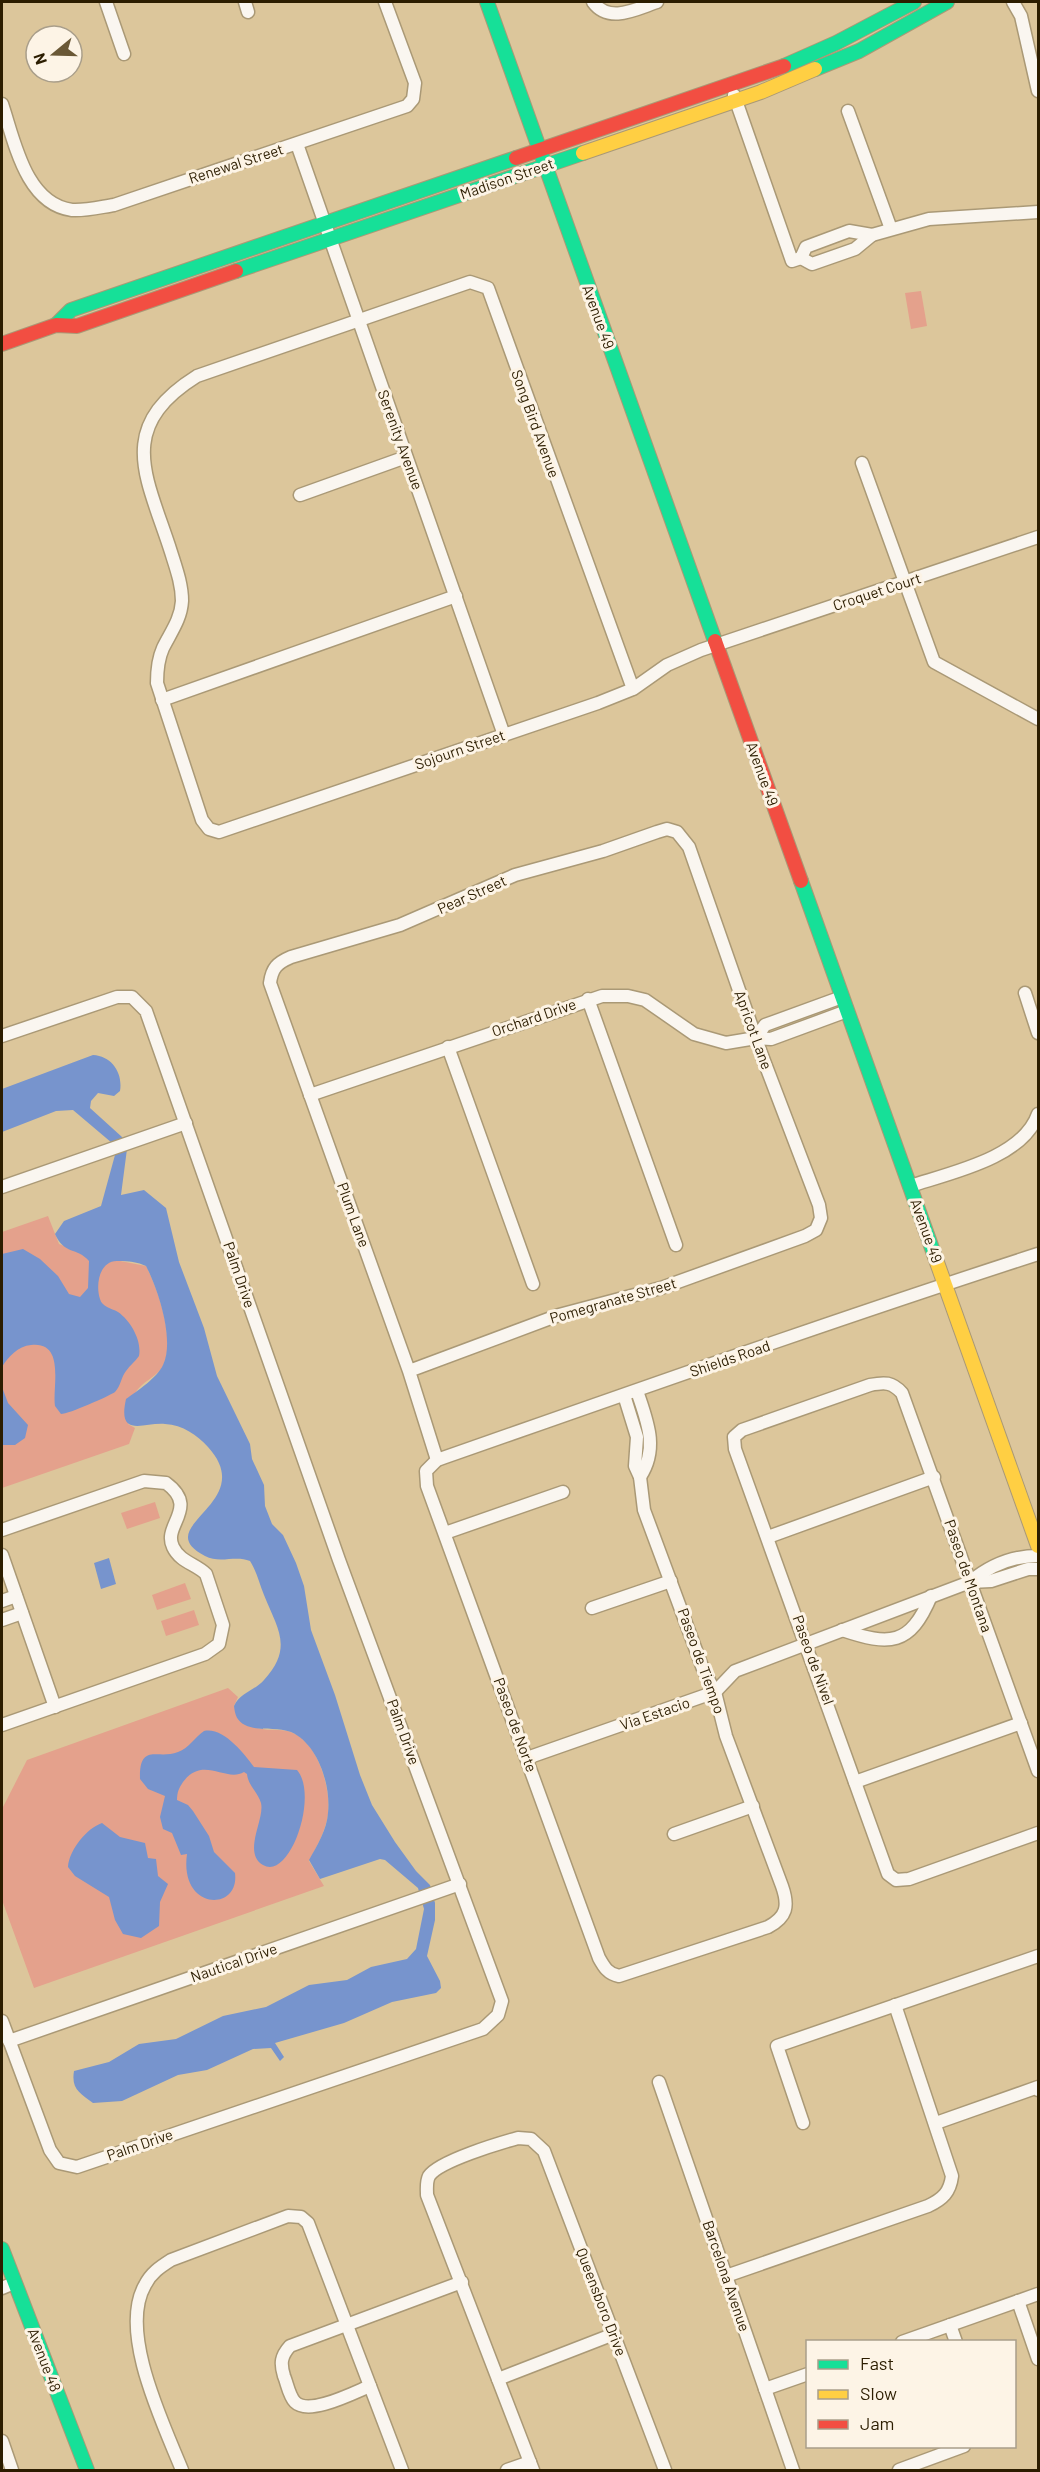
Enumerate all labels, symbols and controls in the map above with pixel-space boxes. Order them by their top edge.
north arrow [24,24,84,84]
text: N [29,51,50,67]
street label: Renewal Street [186,139,285,187]
street label: Madison Street [457,154,556,202]
street label: Avenue 49 [579,282,619,351]
street label: Song Bird Avenue [508,367,564,480]
street label: Serenity Avenue [375,387,427,492]
street label: Croquet Court [830,568,923,614]
street label: Sojourn Street [412,725,507,773]
street label: Avenue 49 [743,739,783,808]
street label: Pear Street [434,871,509,917]
street label: Apricot Lane [731,988,777,1072]
street label: Orchard Drive [489,994,578,1040]
street label: Plum Lane [334,1180,374,1250]
street label: Avenue 49 [907,1196,947,1265]
street label: Palm Drive [220,1239,260,1310]
street label: Pomegranate Street [547,1273,678,1327]
street label: Shields Road [687,1336,772,1380]
street label: Paseo de Montana [941,1517,997,1634]
street label: Paseo de Tiempo [675,1605,729,1716]
street label: Paseo de Nivel [789,1612,839,1707]
street label: Paseo de Norte [491,1675,541,1774]
street label: Via Estacio [617,1693,692,1733]
street label: Palm Drive [384,1696,424,1767]
street label: Nautical Drive [188,1939,279,1985]
street label: Palm Drive [104,2124,175,2164]
street label: Barcelona Avenue [700,2218,754,2334]
street label: Queensboro Drive [573,2245,631,2358]
street label: Avenue 48 [25,2325,65,2394]
legend [806,2340,1016,2448]
text: Fast [860,2352,894,2374]
text: Slow [860,2382,897,2404]
text: Jam [860,2412,894,2434]

